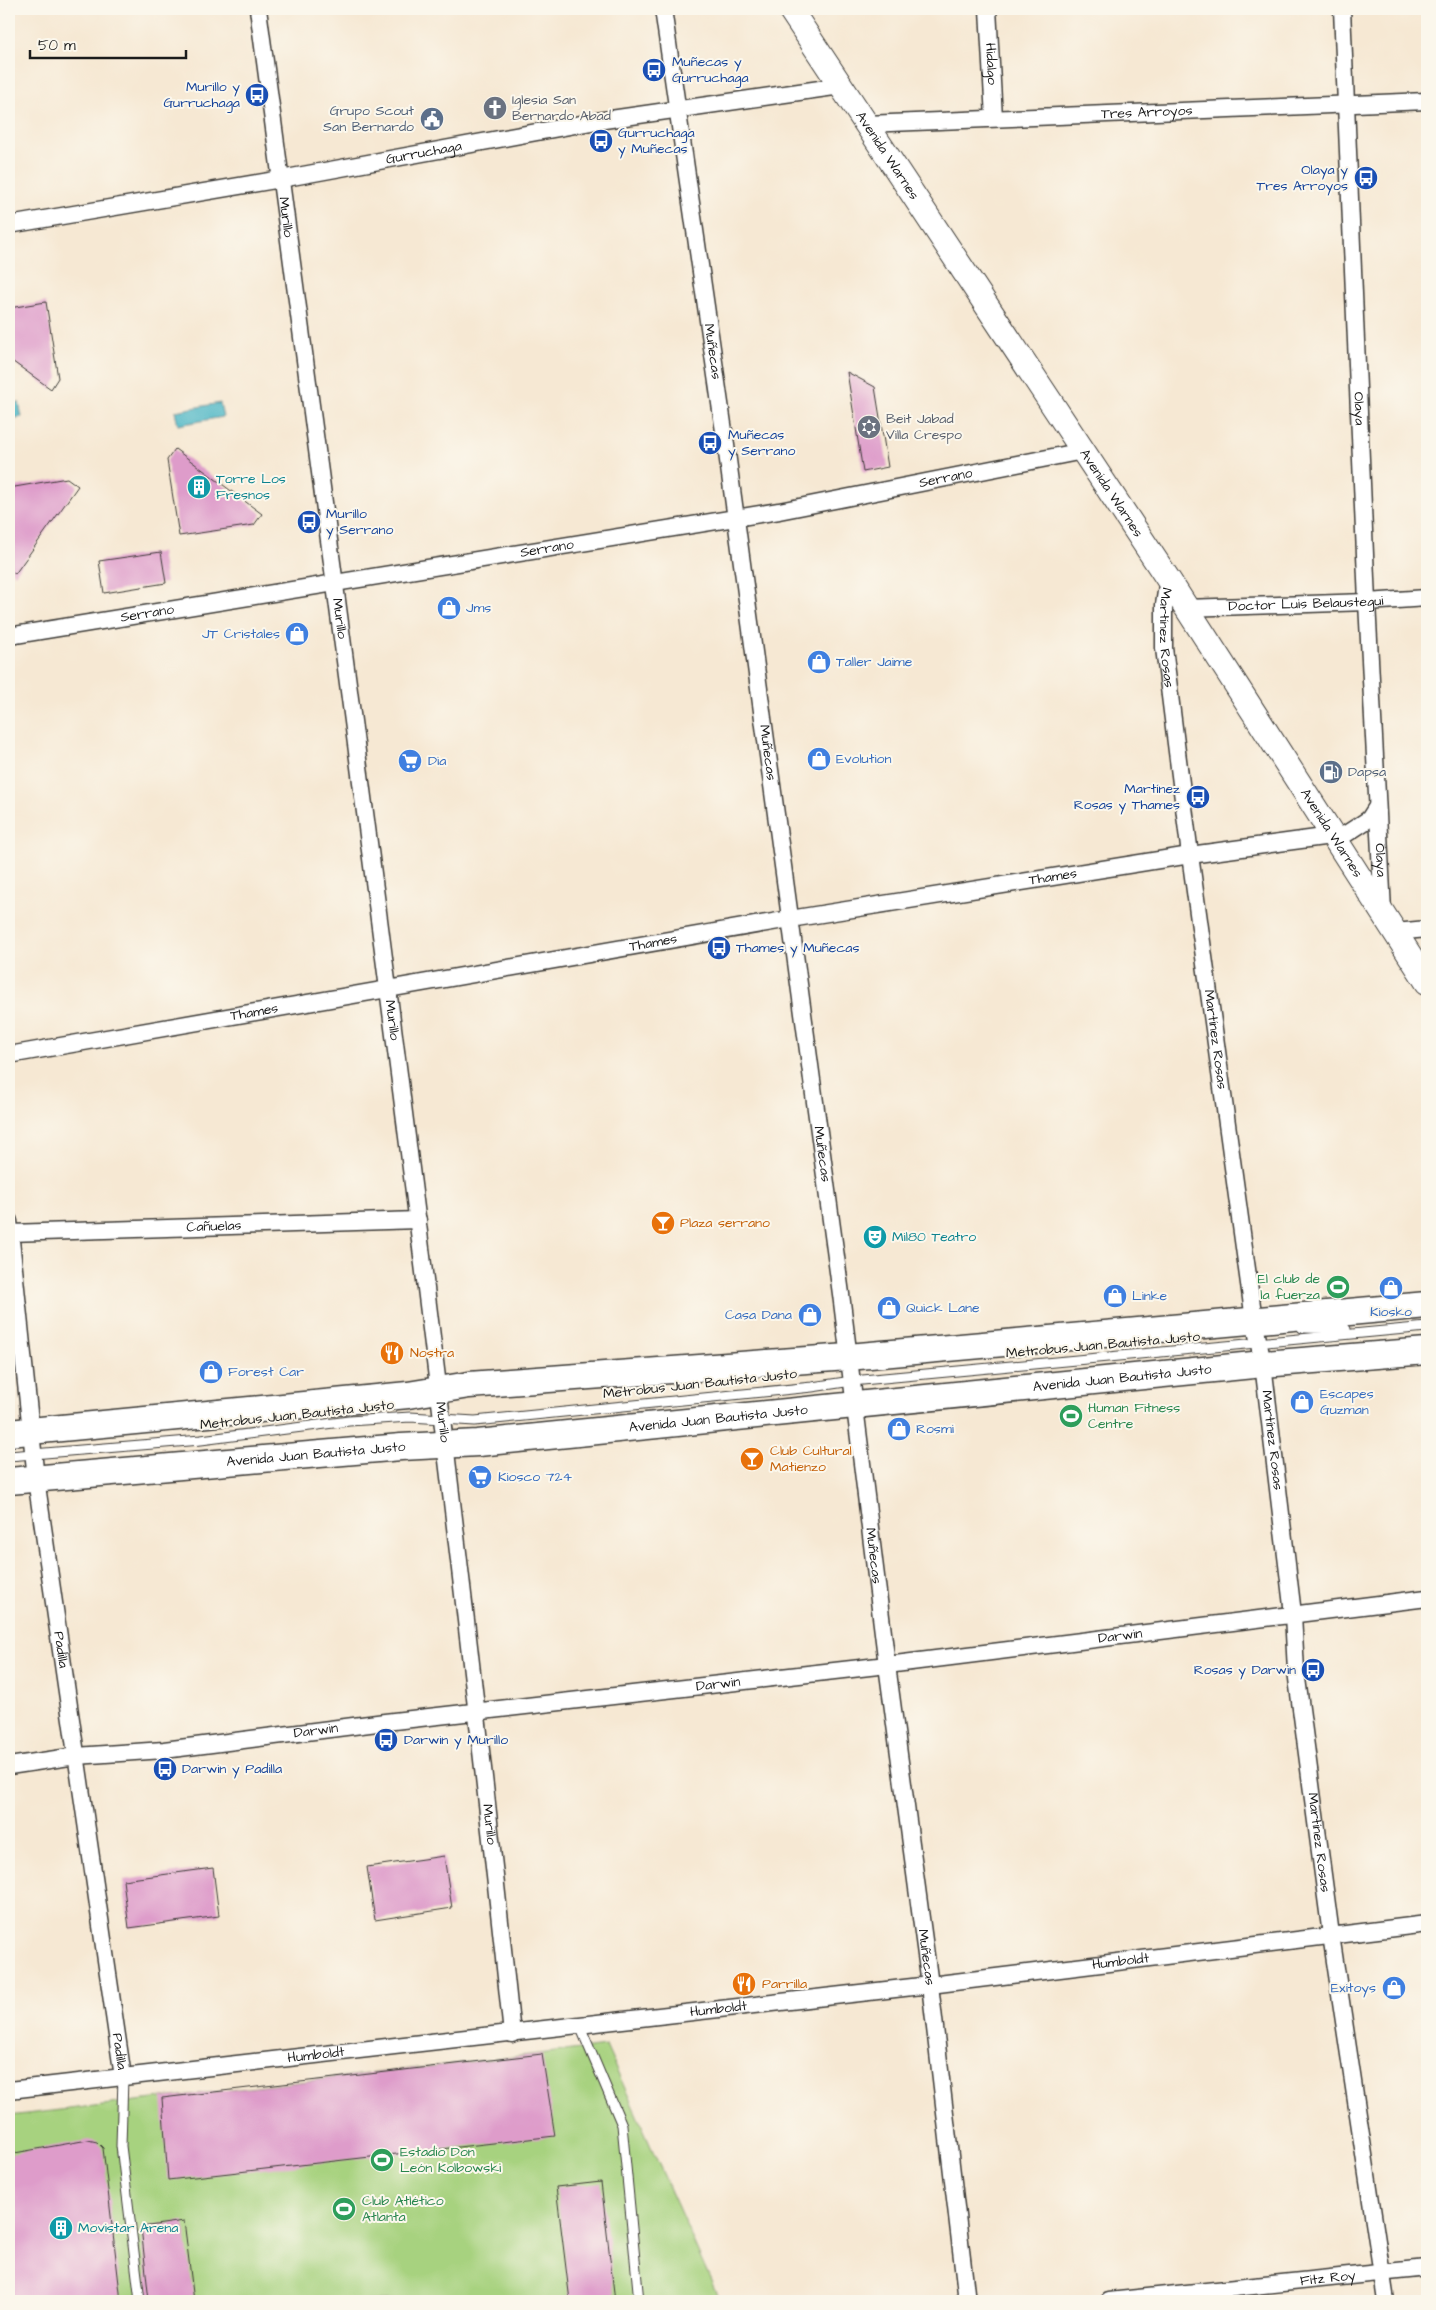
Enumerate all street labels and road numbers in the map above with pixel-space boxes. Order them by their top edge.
street label: Hidalgo [980,42,1002,86]
street label: Tres Arroyos [1101,101,1193,124]
street label: Avenida Warnes [851,107,924,204]
street label: Gurruchaga [384,136,463,170]
street label: Murillo [273,196,299,239]
street label: Muñecas [699,322,726,381]
street label: Olaya [1348,391,1370,426]
street label: Avenida Warnes [1074,445,1148,541]
street label: Serrano [917,463,974,493]
street label: Serrano [519,534,575,563]
street label: Martínez Rosas [1154,586,1179,689]
street label: Doctor Luis Belaustegui [1228,591,1384,617]
street label: Murillo [327,597,352,640]
street label: Serrano [119,599,176,628]
street label: Muñecas [754,723,781,782]
street label: Avenida Warnes [1295,785,1367,882]
street label: Olaya [1370,843,1391,877]
street label: Thames [1027,863,1078,891]
street label: Thames [628,929,679,957]
street label: Martínez Rosas [1199,988,1232,1090]
street label: Thames [229,998,280,1026]
street label: Murillo [380,999,405,1042]
street label: Muñecas [808,1125,836,1183]
street label: Cañuelas [186,1216,242,1237]
street label: Metrobus Juan Bautista Justo [1005,1327,1201,1363]
street label: Avenida Juan Bautista Justo [1032,1359,1213,1397]
street label: Metrobus Juan Bautista Justo [602,1364,798,1404]
street label: Martínez Rosas [1256,1389,1288,1491]
street label: Metrobus Juan Bautista Justo [199,1395,395,1435]
street label: Avenida Juan Bautista Justo [628,1400,809,1438]
street label: Murillo [430,1401,455,1444]
street label: Avenida Juan Bautista Justo [225,1437,406,1472]
street label: Muñecas [860,1527,887,1585]
street label: Darwin [1097,1623,1144,1649]
street label: Padilla [48,1630,73,1669]
street label: Darwin [695,1672,741,1697]
street label: Darwin [293,1718,339,1743]
street label: Martínez Rosas [1302,1791,1335,1893]
street label: Murillo [477,1803,502,1846]
street label: Muñecas [913,1928,940,1986]
street label: Humboldt [1091,1948,1151,1975]
street label: Humboldt [689,1996,748,2022]
street label: Padilla [107,2032,132,2071]
street label: Humboldt [286,2042,346,2068]
street label: Fitz Roy [1299,2265,1357,2291]

